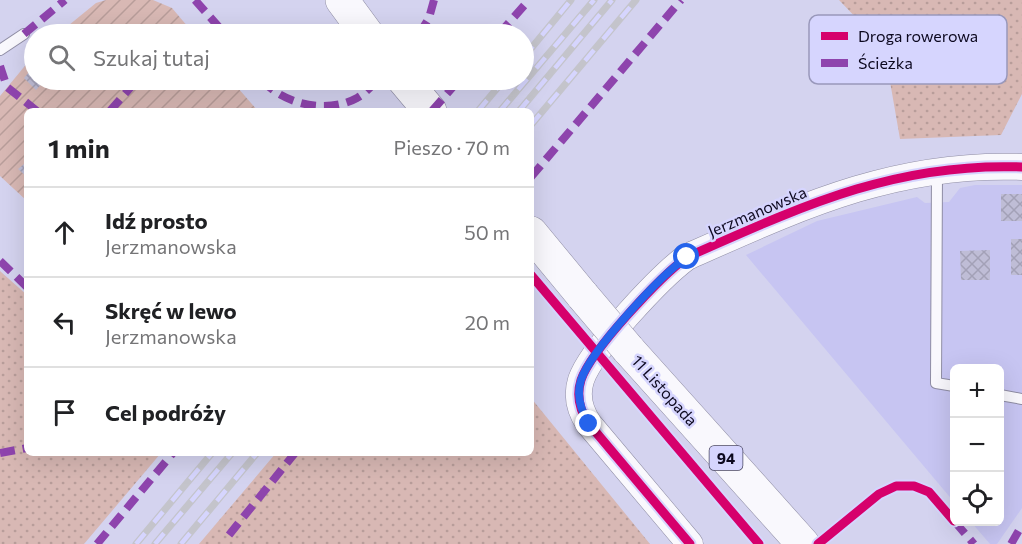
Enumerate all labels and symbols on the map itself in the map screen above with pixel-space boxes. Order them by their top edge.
legend [809,15,1007,84]
text: Droga rowerowa [858,26,978,45]
text: Ścieżka [858,53,913,72]
street label: Jerzmanowska [705,182,809,240]
route start [673,243,699,269]
street label: 11 Listopada [628,351,702,429]
route end [575,410,601,436]
road number: 94 [710,446,742,470]

